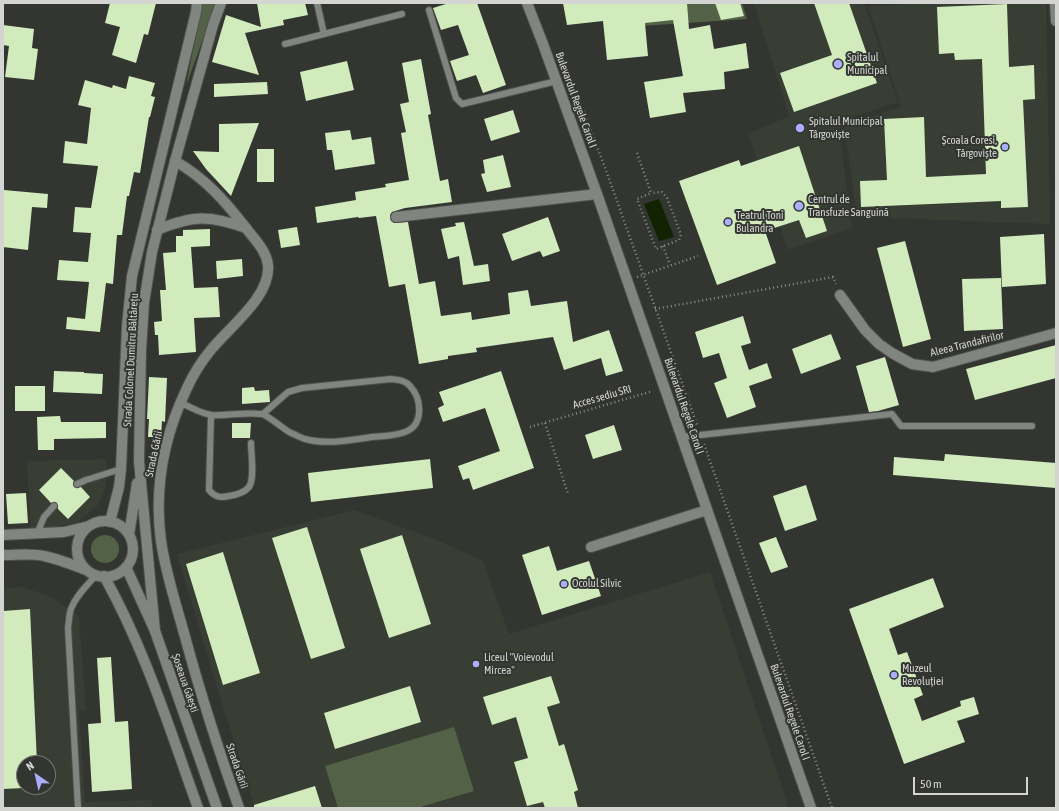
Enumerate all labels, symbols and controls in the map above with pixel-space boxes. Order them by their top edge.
street label: Bulevardul Regele Carol I [553,50,599,150]
place label: Spitalul Municipal [847,51,887,77]
marker: Spitalul Municipal [832,58,844,70]
place label: Spitalul Municipal Târgoviște [809,115,883,141]
marker: Spitalul Municipal Târgoviște [794,122,806,134]
place label: Școala Coresi, Târgoviște [942,134,997,160]
marker: Școala Coresi, Târgoviște [1000,142,1010,152]
place label: Centrul de Transfuzie Sanguină [808,193,889,219]
marker: Centrul de Transfuzie Sanguină [793,200,805,212]
place label: Teatrul Toni Bulandra [736,209,784,235]
marker: Teatrul Toni Bulandra [723,217,733,227]
street label: Strada Colonel Dumitru Băltărețu [121,293,141,427]
street label: Aleea Trandafirilor [929,328,1005,360]
street label: Bulevardul Regele Carol I [661,356,707,456]
street label: Acces sediu SRI [571,382,633,412]
street label: Strada Gării [143,430,165,478]
place label: Ocolul Silvic [572,577,621,591]
marker: Ocolul Silvic [559,579,569,589]
place label: Liceul "Voievodul Mircea" [484,651,554,677]
street label: Șoseaua Găești [169,652,201,714]
marker: Liceul "Voievodul Mircea" [471,659,481,669]
street label: Bulevardul Regele Carol I [767,662,813,762]
place label: Muzeul Revoluției [902,662,943,688]
marker: Muzeul Revoluției [889,670,899,680]
street label: Strada Gării [223,742,251,790]
north arrow [16,755,56,795]
text: N [24,759,36,773]
scale bar [915,769,1030,795]
text: 50 m [920,777,942,791]

